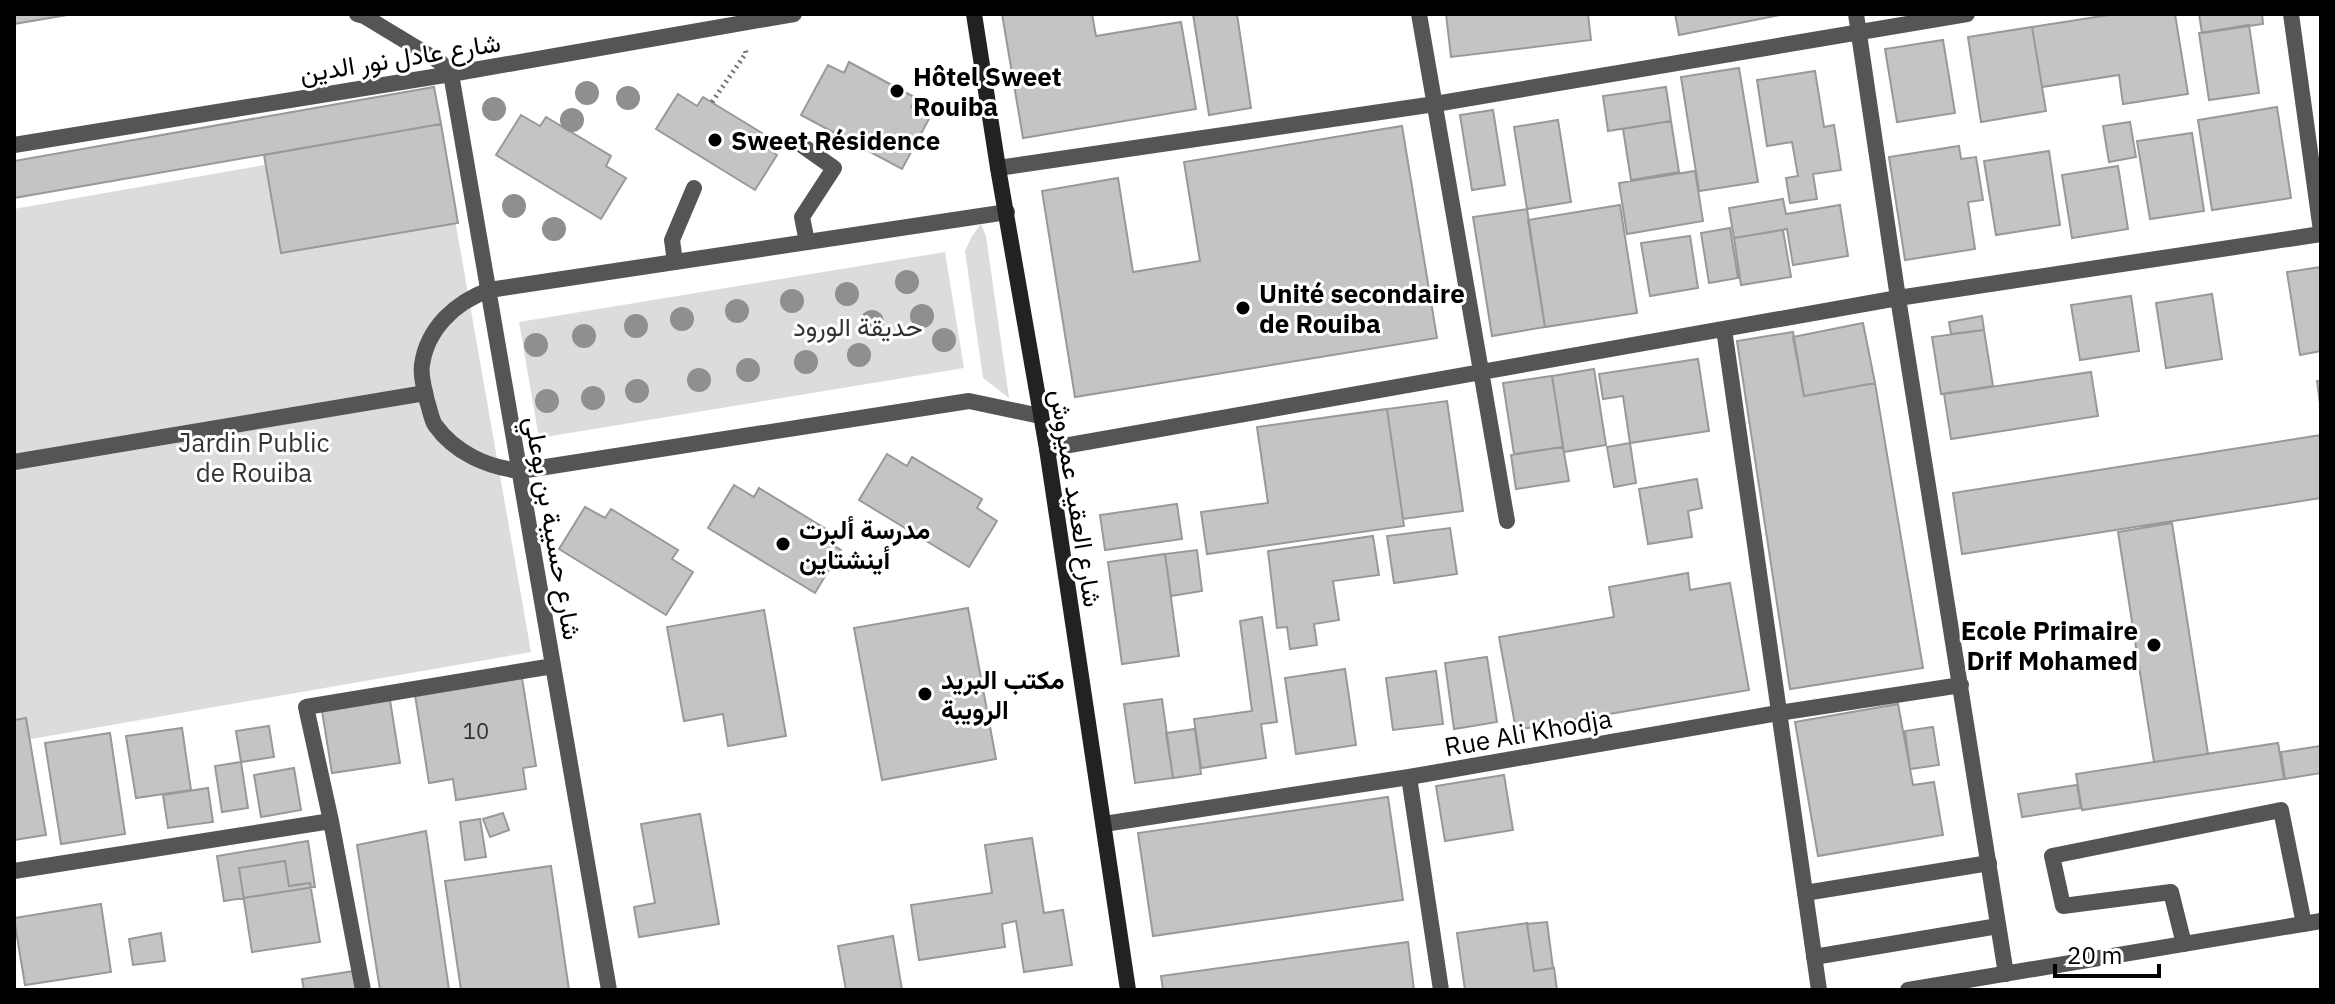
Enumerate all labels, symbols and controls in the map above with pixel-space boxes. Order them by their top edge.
street label: شارع عادل نور الدين [297,24,503,92]
place label: Hôtel Sweet Rouiba [913,59,1062,123]
marker: Hôtel Sweet Rouiba [888,82,906,100]
place label: Sweet Résidence [731,123,940,157]
marker: Sweet Résidence [706,131,724,149]
place label: Unité secondaire de Rouiba [1259,276,1465,340]
marker: Unité secondaire de Rouiba [1234,299,1252,317]
park label: حديقة الورود [793,309,923,343]
street label: شارع العقيد عميروش [1041,387,1111,610]
street label: شارع حسيبة بن بوعلي [513,414,590,643]
park label: Jardin Public de Rouiba [178,425,330,489]
place label: مدرسة ألبرت أينشتاين [799,512,930,576]
marker: مدرسة ألبرت أينشتاين [774,535,792,553]
place label: Ecole Primaire Drif Mohamed [1961,613,2138,677]
marker: Ecole Primaire Drif Mohamed [2145,636,2163,654]
place label: مكتب البريد الرويبة [941,662,1065,726]
marker: مكتب البريد الرويبة [916,685,934,703]
street label: Rue Ali Khodja [1442,701,1615,763]
house number: 10 [463,716,489,745]
scale bar [2055,928,2159,978]
text: 20 m [2067,939,2122,971]

